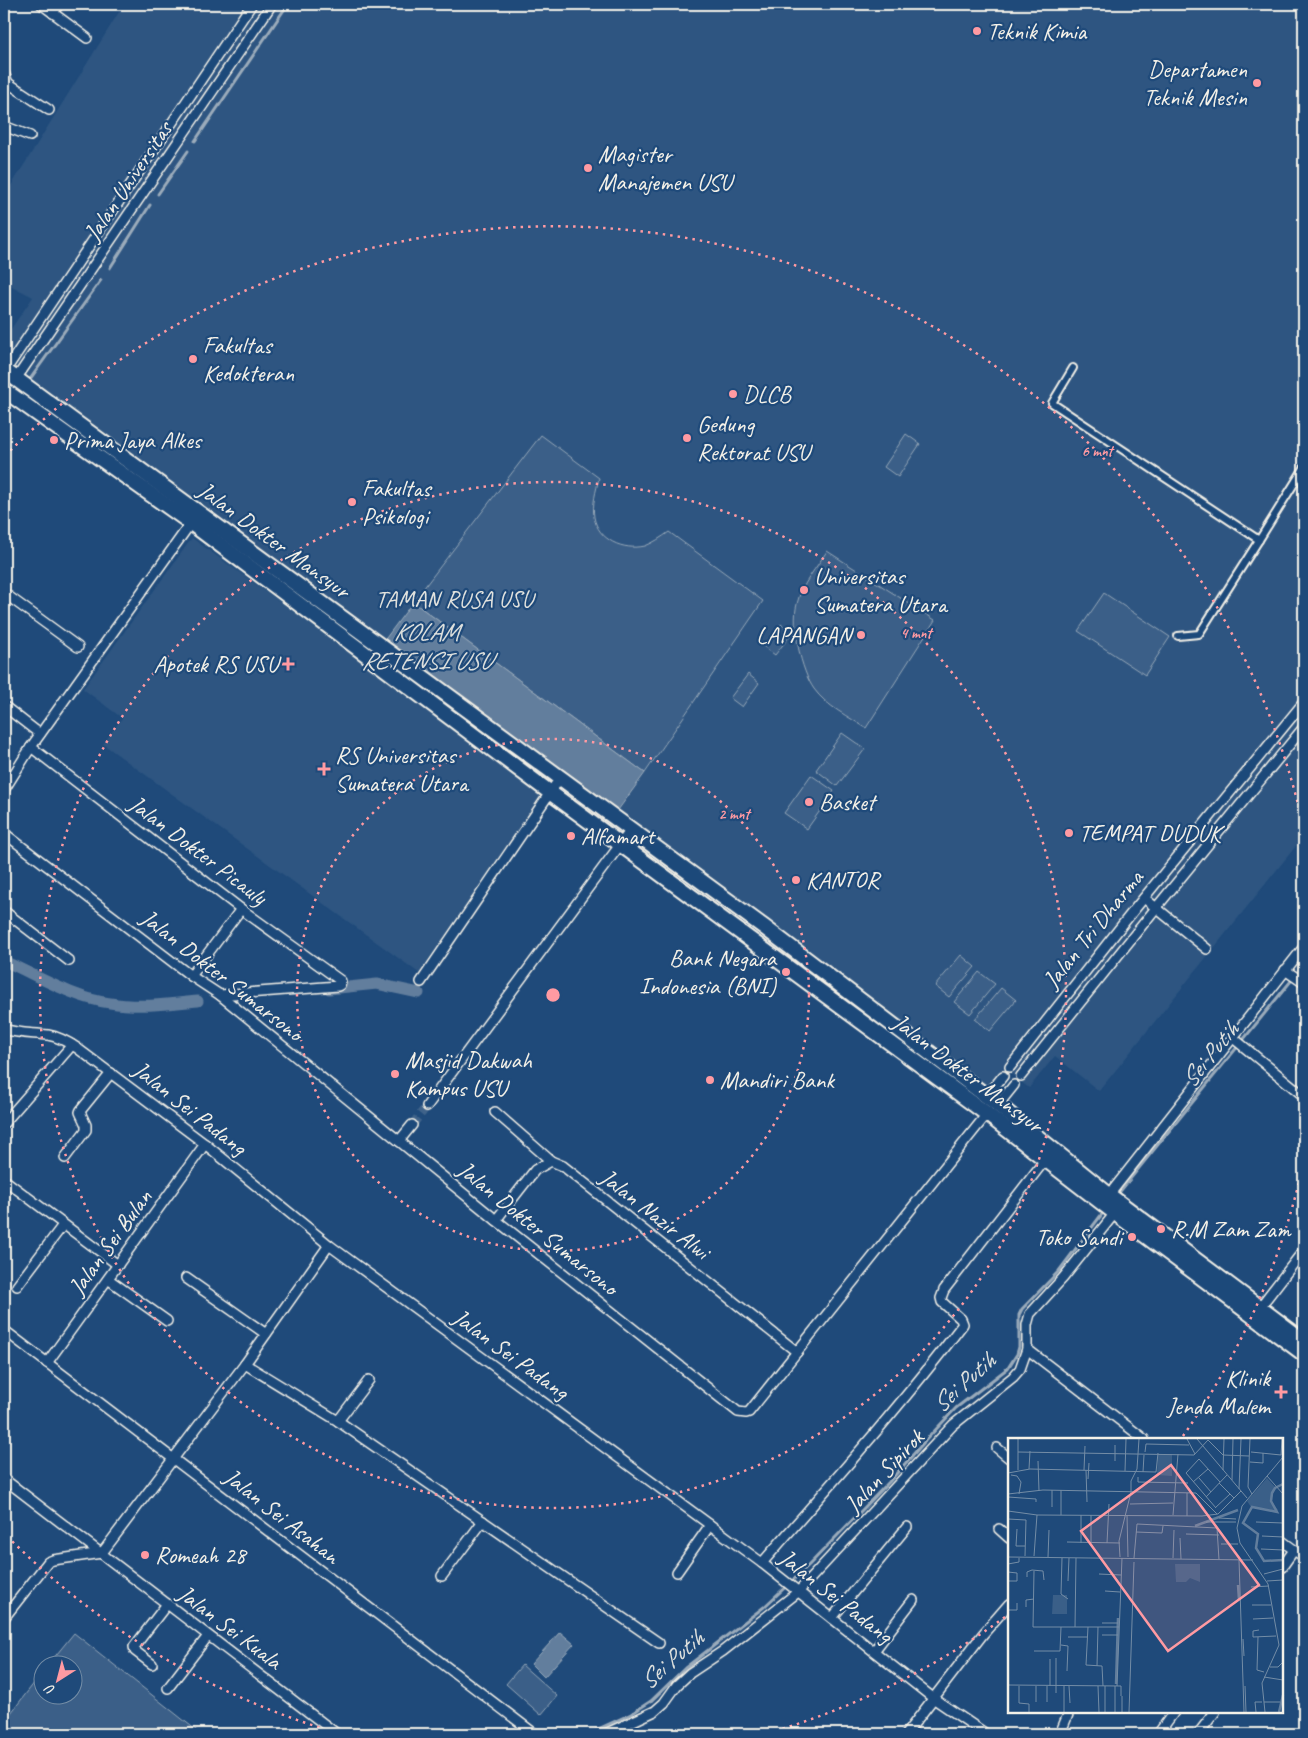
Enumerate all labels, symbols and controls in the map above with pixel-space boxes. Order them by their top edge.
place label: Teknik Kimia [987,16,1088,46]
marker: Teknik Kimia [971,25,983,37]
place label: Departamen Teknik Mesin [1143,54,1247,112]
marker: Departamen Teknik Mesin [1251,77,1263,89]
street label: Jalan Universitas [76,114,180,247]
place label: Magister Manajemen USU [598,139,736,197]
marker: Magister Manajemen USU [582,162,594,174]
place label: Fakultas Kedokteran [203,330,294,388]
marker: Fakultas Kedokteran [187,353,199,365]
place label: DLCB [743,379,792,409]
marker: DLCB [727,388,739,400]
place label: Gedung Rektorat USU [697,409,814,467]
place label: Prima Jaya Alkes [64,425,203,455]
marker: Gedung Rektorat USU [681,432,693,444]
marker: Prima Jaya Alkes [48,434,60,446]
text: 6 mnt [1081,442,1116,461]
place label: Fakultas Psikologi [362,473,433,531]
street label: Jalan Dokter Mansyur [191,474,358,607]
marker: Fakultas Psikologi [346,496,358,508]
place label: Universitas Sumatera Utara [814,561,949,619]
park label: TAMAN RUSA USU [375,584,536,614]
marker: Universitas Sumatera Utara [798,584,810,596]
water label: KOLAM RETENSI USU [361,616,499,677]
place label: LAPANGAN [756,620,854,650]
text: 4 mnt [901,624,934,643]
marker: LAPANGAN [855,629,867,641]
place label: Apotek RS USU [153,649,282,679]
marker: Apotek RS USU [282,658,294,670]
place label: RS Universitas Sumatera Utara [335,740,470,798]
marker: RS Universitas Sumatera Utara [317,762,331,776]
place label: Basket [819,787,878,817]
street label: Jalan Dokter Picauly [122,788,274,913]
marker: Basket [803,796,815,808]
text: 2 mnt [719,805,752,824]
place label: TEMPAT DUDUK [1079,818,1226,848]
place label: Alfamart [581,821,656,851]
marker: TEMPAT DUDUK [1063,827,1075,839]
marker: Alfamart [565,830,577,842]
street label: Jalan Tri Dharma [1036,863,1151,995]
place label: KANTOR [806,865,882,895]
marker: KANTOR [790,874,802,886]
street label: Jalan Dokter Sumarsono [134,902,311,1049]
place label: Bank Negara Indonesia (BNI) [639,943,778,1001]
marker: Bank Negara Indonesia (BNI) [780,966,792,978]
centre of rings [544,986,562,1004]
street label: Jalan Dokter Mansyur [886,1006,1051,1141]
water label: Sei Putih [1174,1014,1247,1094]
place label: Masjid Dakwah Kampus USU [405,1045,533,1103]
street label: Jalan Sei Padang [126,1054,254,1163]
place label: Mandiri Bank [720,1065,836,1095]
marker: Masjid Dakwah Kampus USU [389,1068,401,1080]
marker: Mandiri Bank [704,1074,716,1086]
street label: Jalan Dokter Sumarsono [451,1154,626,1303]
street label: Jalan Nazir Alwi [593,1161,718,1268]
street label: Jalan Sei Bulan [61,1183,159,1302]
place label: R.M Zam Zam [1171,1214,1292,1244]
place label: Toko Sandi [1035,1222,1125,1252]
marker: R.M Zam Zam [1155,1223,1167,1235]
marker: Toko Sandi [1126,1231,1138,1243]
street label: Jalan Sei Padang [446,1301,576,1407]
water label: Sei Putih [925,1345,1004,1420]
place label: Klinik Jenda Malem [1166,1363,1273,1421]
marker: Klinik Jenda Malem [1274,1385,1288,1399]
street label: Jalan Sipirok [837,1421,932,1520]
inset map [1008,1438,1283,1713]
street label: Jalan Sei Asahan [217,1461,347,1571]
place label: Romeah 28 [155,1540,248,1570]
street label: Jalan Sei Padang [772,1542,900,1651]
marker: Romeah 28 [139,1549,151,1561]
street label: Jalan Sei Kuala [171,1577,289,1677]
water label: Sei Putih [633,1622,712,1697]
north arrow [32,1656,82,1706]
text: U [40,1679,58,1699]

